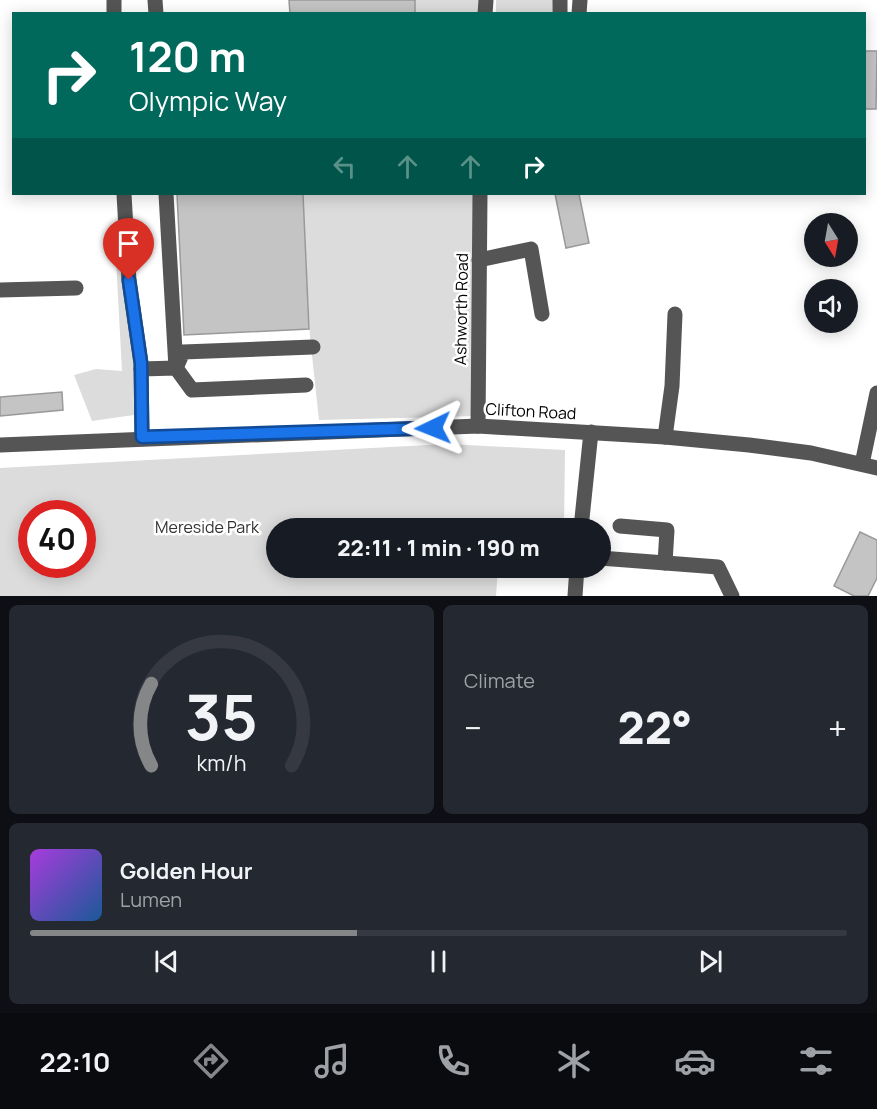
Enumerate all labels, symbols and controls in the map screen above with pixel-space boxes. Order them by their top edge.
text: 120 m [129,27,246,85]
icon: right [30,36,108,114]
text: Olympic Way [129,82,287,119]
icon: left [328,150,361,183]
icon: ahead [391,150,424,183]
icon: ahead [454,150,487,183]
icon: right [517,150,550,183]
north arrow [804,213,858,267]
map controls [804,213,858,333]
pin [103,218,154,280]
icon: arrive [112,227,145,260]
street label: Ashworth Road [449,253,473,365]
button: sound [804,279,858,333]
position arrow [401,396,465,460]
street label: Clifton Road [485,398,577,424]
speed limit sign: 40 [18,500,96,578]
park label: Mereside Park [155,516,260,538]
text: 22:11 · 1 min · 190 m [337,533,540,563]
text: Climate [464,667,535,694]
text: 35 [185,673,258,759]
text: 22° [618,696,692,758]
text: − [464,705,482,750]
text: + [828,705,847,750]
text: km/h [197,749,246,778]
text: Golden Hour [120,856,253,886]
text: Lumen [120,886,182,913]
icon: previous [150,945,183,978]
icon: pause [422,945,455,978]
icon: next [694,945,727,978]
icon: directions [190,1040,232,1082]
icon: music [311,1040,353,1082]
icon: phone [432,1040,474,1082]
icon: climate [553,1040,595,1082]
icon: car [674,1040,716,1082]
icon: filters [795,1040,837,1082]
text: 22:10 [40,1043,111,1080]

